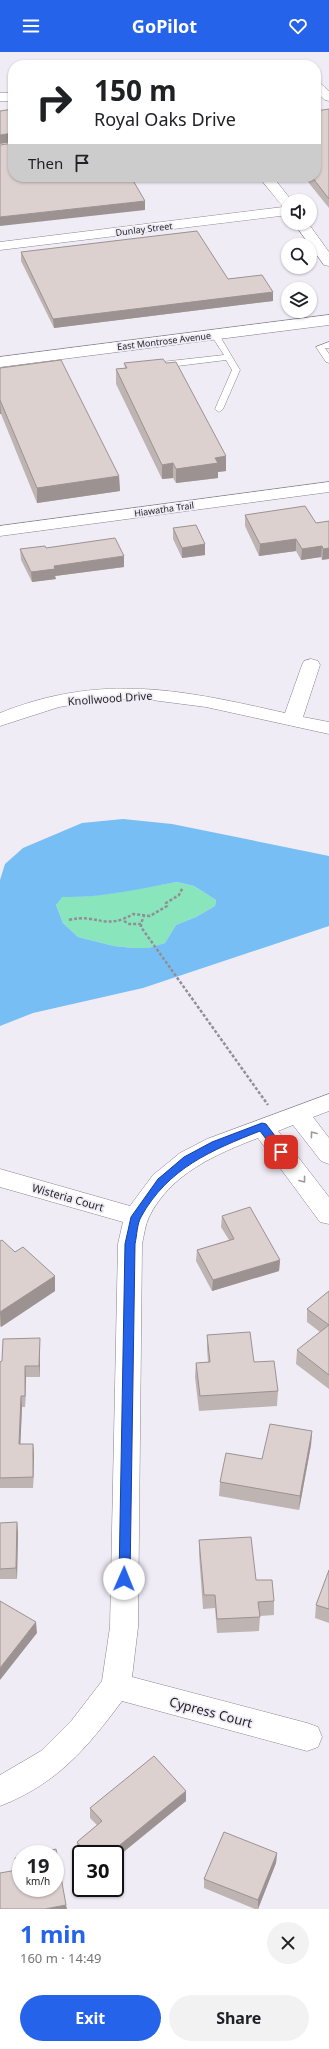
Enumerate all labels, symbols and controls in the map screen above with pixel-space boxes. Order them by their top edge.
text: GoPilot [132,14,197,38]
icon: menu [20,15,42,37]
icon: heart [287,15,309,37]
text: 150 m [94,71,177,109]
icon: right [28,76,80,128]
text: Royal Oaks Drive [94,107,236,131]
icon: arrive [71,152,93,174]
text: Then [28,153,63,173]
map controls [281,194,317,318]
button: sound [281,194,317,230]
street label: Dunlay Street [115,219,174,239]
button: search [281,238,317,274]
button: layers [281,282,317,318]
street label: East Montrose Avenue [116,329,212,353]
street label: Hiawatha Trail [133,498,195,520]
street label: Knollwood Drive [67,688,153,708]
one-way arrow [310,1131,318,1138]
pin [264,1135,298,1169]
icon: arrive [270,1141,292,1163]
one-way arrow [298,1176,305,1183]
street label: Wisteria Court [30,1180,106,1214]
position arrow [103,1558,145,1600]
street label: Cypress Court [167,1692,255,1732]
speed limit sign: 30 [72,1845,124,1897]
text: 19 [27,1852,49,1879]
text: km/h [26,1874,50,1888]
text: 1 min [20,1917,86,1950]
button: close [267,1922,309,1964]
text: 160 m · 14:49 [20,1949,101,1967]
button: Exit [20,1995,161,2041]
button: Share [169,1995,309,2041]

